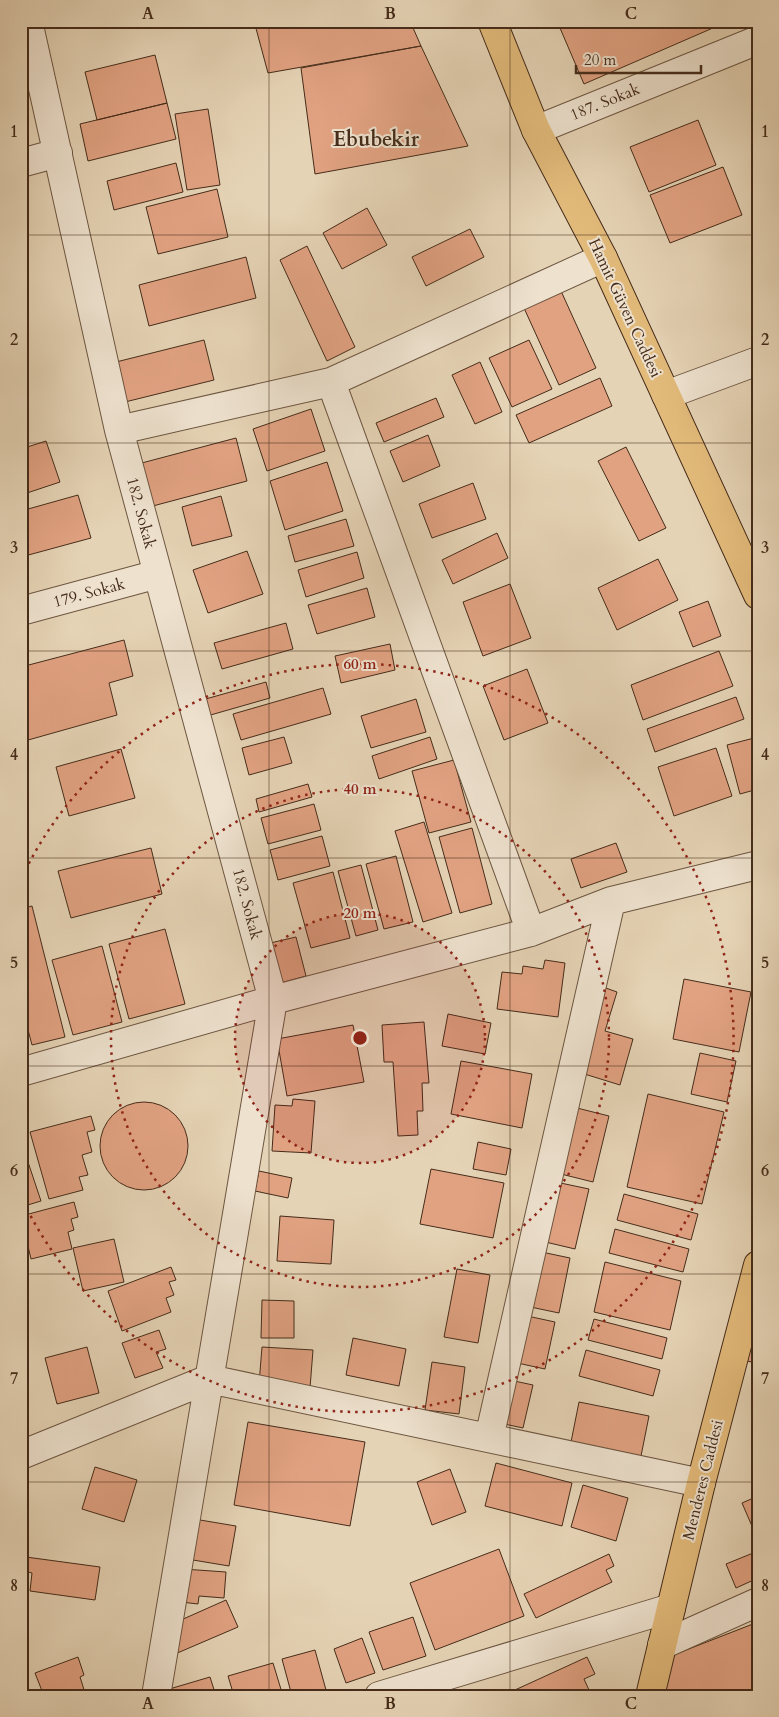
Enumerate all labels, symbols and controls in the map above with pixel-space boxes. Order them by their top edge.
text: A [142,3,154,25]
text: B [384,3,396,25]
text: C [625,3,637,25]
scale bar [576,42,702,74]
text: 20 m [584,50,616,70]
street label: 187. Sokak [567,78,644,126]
text: 1 [10,121,18,143]
text: 1 [761,121,769,143]
district label: Ebubekir [333,125,420,154]
street label: Hamit Güven Caddesi [583,235,667,382]
text: 2 [10,329,18,351]
text: 2 [761,329,769,351]
street label: 182. Sokak [121,475,161,552]
text: 3 [10,537,18,559]
text: 3 [761,537,769,559]
street label: 179. Sokak [51,573,128,613]
text: 60 m [343,654,377,674]
text: 4 [10,744,18,766]
text: 4 [761,744,769,766]
text: 40 m [343,779,377,799]
street label: 182. Sokak [227,866,267,943]
text: 20 m [343,903,377,923]
text: 5 [10,952,18,974]
text: 5 [761,952,769,974]
centre of rings [351,1029,369,1047]
text: 6 [10,1160,18,1182]
text: 6 [761,1160,769,1182]
text: 7 [10,1368,18,1390]
text: 7 [761,1368,769,1390]
street label: Menderes Caddesi [677,1417,729,1542]
text: 8 [10,1575,18,1597]
text: 8 [761,1575,769,1597]
text: A [142,1693,154,1715]
text: B [384,1693,396,1715]
text: C [625,1693,637,1715]

